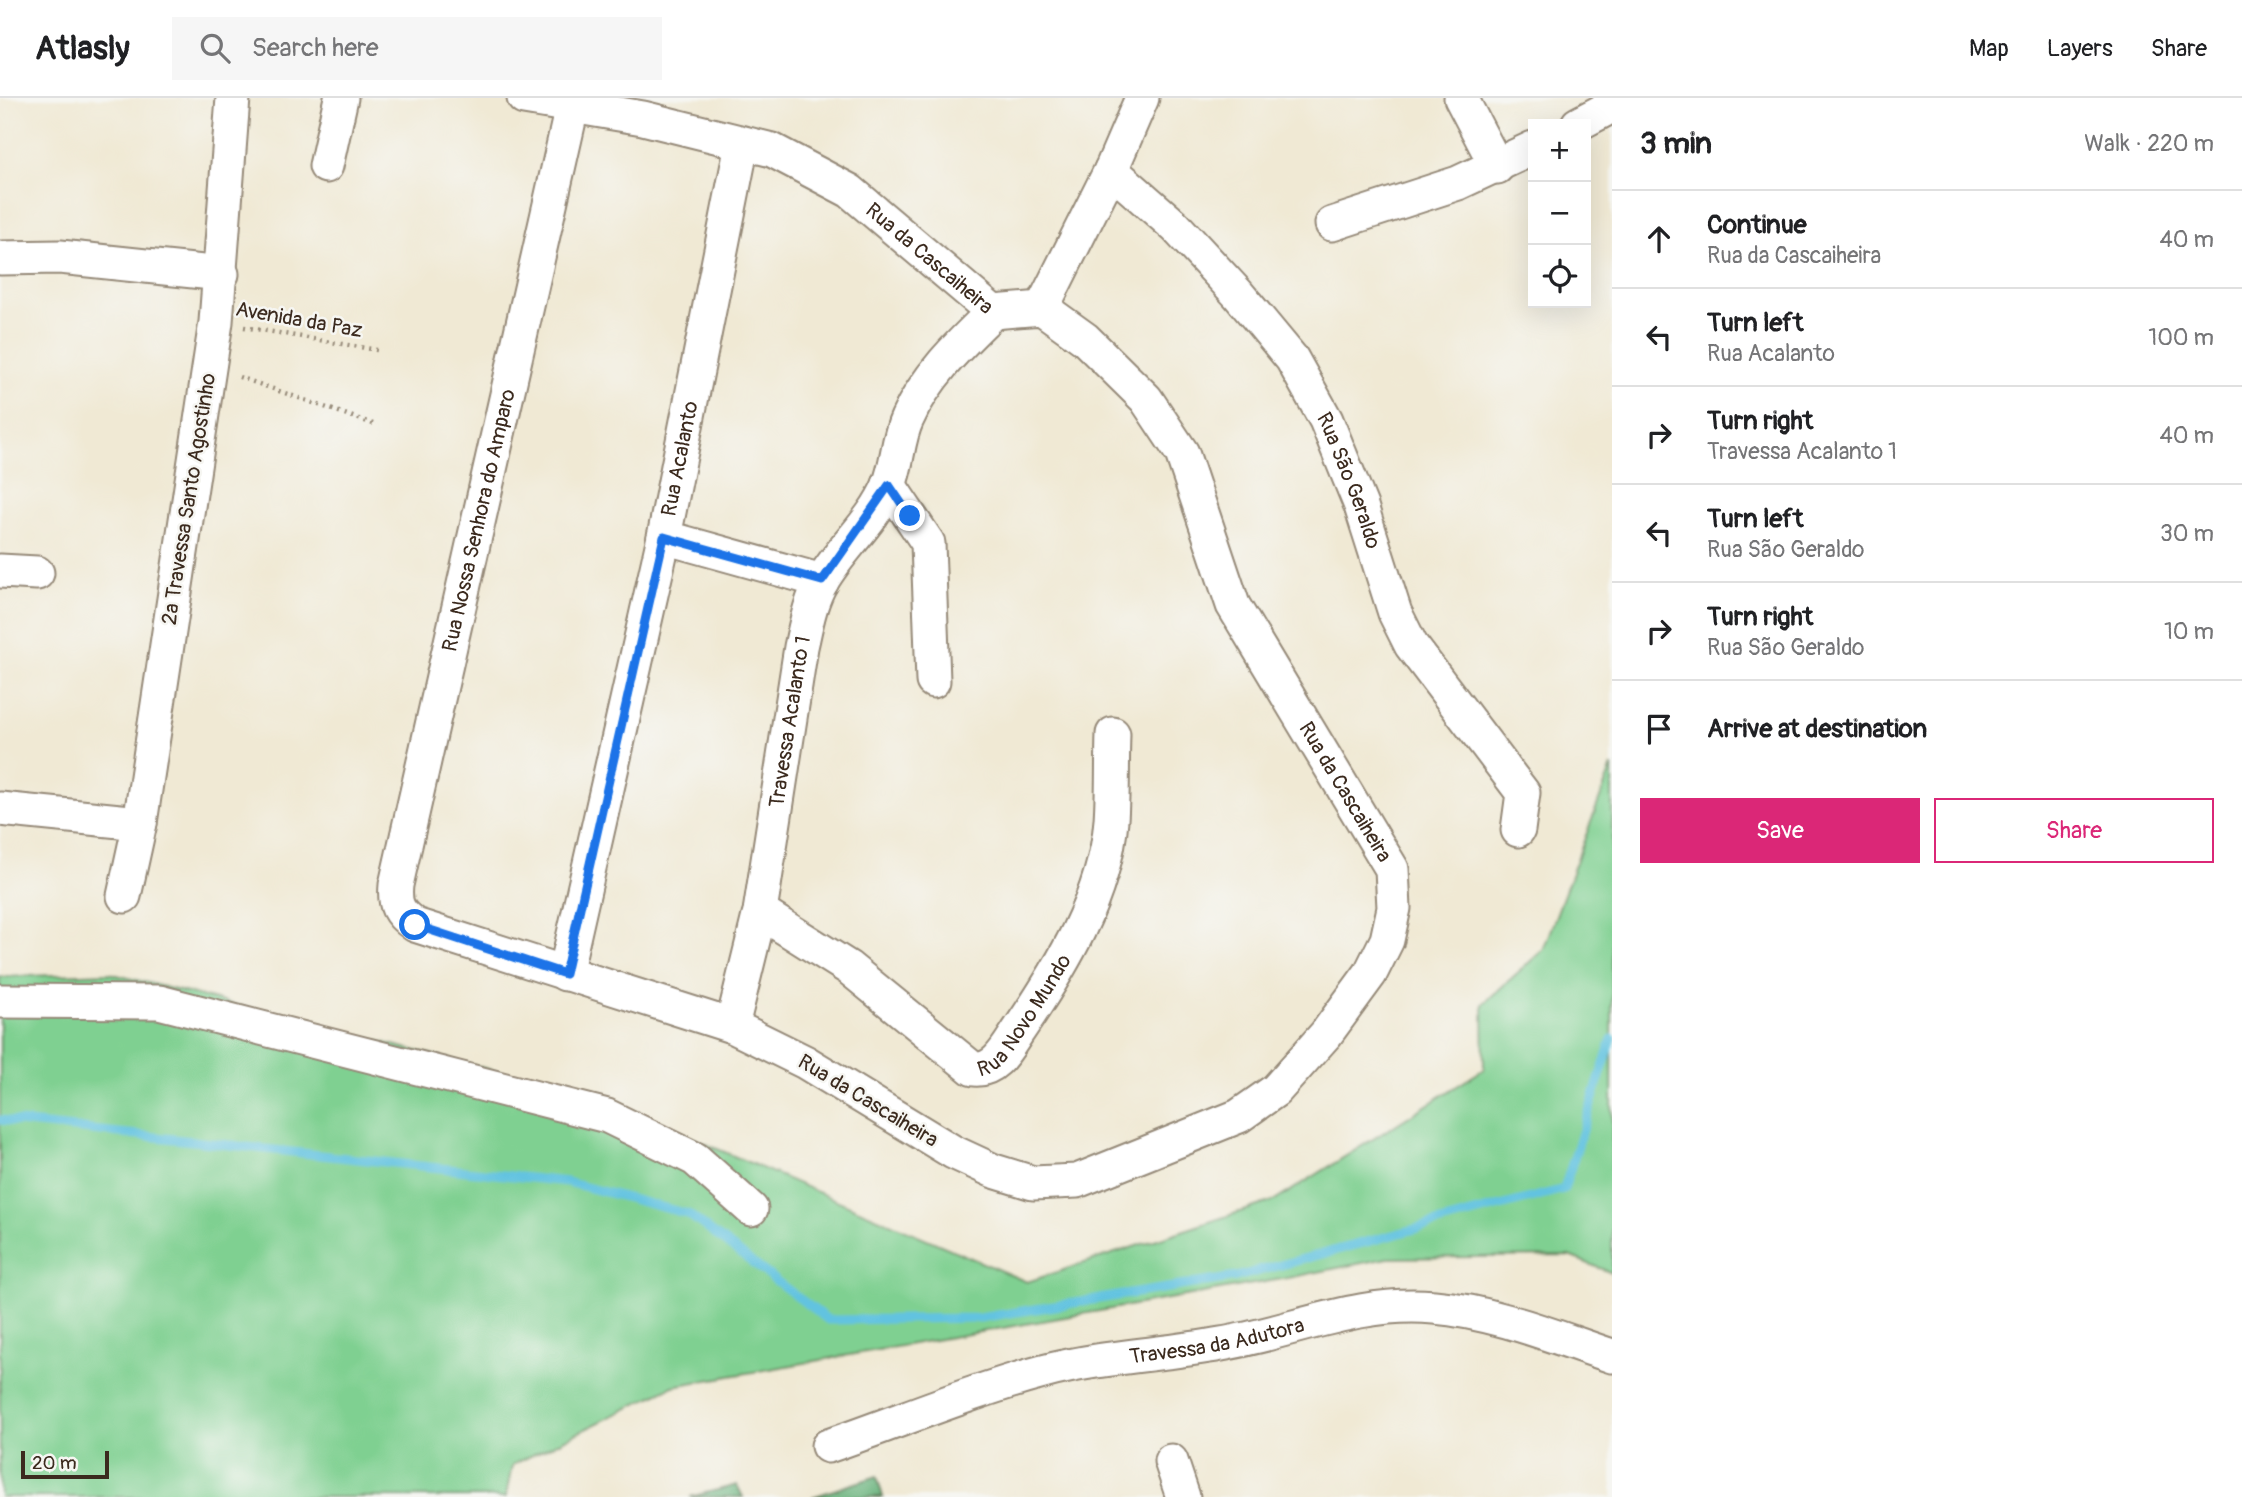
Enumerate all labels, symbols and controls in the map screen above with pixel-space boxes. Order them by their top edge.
search box [172,17,662,80]
text: Atlasly [35,28,130,69]
icon: search [196,29,234,67]
text: Search here [252,32,379,64]
text: Map [1969,34,2009,63]
text: Layers [2047,34,2113,63]
text: Share [2151,34,2207,63]
map controls [1528,119,1591,308]
button: + [1528,119,1591,182]
text: 3 min [1640,125,1712,162]
text: Walk · 220 m [2084,129,2214,158]
button: − [1528,182,1591,245]
street label: Rua da Cascaiheira [860,197,999,320]
text: Continue [1707,209,1807,241]
icon: ahead [1640,220,1678,258]
text: 40 m [2160,225,2214,254]
text: Rua da Cascaiheira [1707,241,1881,270]
button: locate [1528,245,1591,308]
street label: Avenida da Paz [234,296,364,344]
text: Turn left [1707,307,1803,339]
icon: left [1640,318,1678,356]
text: 100 m [2148,323,2214,352]
text: Rua Acalanto [1707,339,1835,368]
street label: 2ª Travessa Santo Agostinho [156,371,222,627]
street label: Rua Nossa Senhora do Amparo [436,386,521,654]
street label: Rua Acalanto [655,399,704,518]
text: Turn right [1707,405,1813,437]
street label: Rua São Geraldo [1311,407,1387,552]
icon: right [1640,416,1678,454]
text: 40 m [2160,421,2214,450]
text: Travessa Acalanto 1 [1707,437,1897,466]
route end [894,500,925,531]
text: Turn left [1707,503,1803,535]
icon: left [1640,514,1678,552]
text: 30 m [2160,519,2214,548]
text: Rua São Geraldo [1707,535,1864,564]
text: Turn right [1707,601,1813,633]
icon: right [1640,612,1678,650]
text: 10 m [2164,617,2214,646]
street label: Travessa Acalanto 1 [763,633,817,810]
text: Rua São Geraldo [1707,633,1864,662]
icon: arrive [1640,710,1678,748]
text: Arrive at destination [1707,713,1927,745]
street label: Rua da Cascaiheira [1293,717,1398,867]
button: Save [1640,798,1920,863]
button: Share [1934,798,2214,863]
route start [399,909,430,940]
street label: Rua Novo Mundo [974,949,1077,1083]
street label: Rua da Cascaiheira [793,1048,943,1154]
street label: Travessa da Adutora [1128,1311,1307,1370]
scale bar [21,1448,108,1480]
text: 20 m [32,1451,77,1475]

